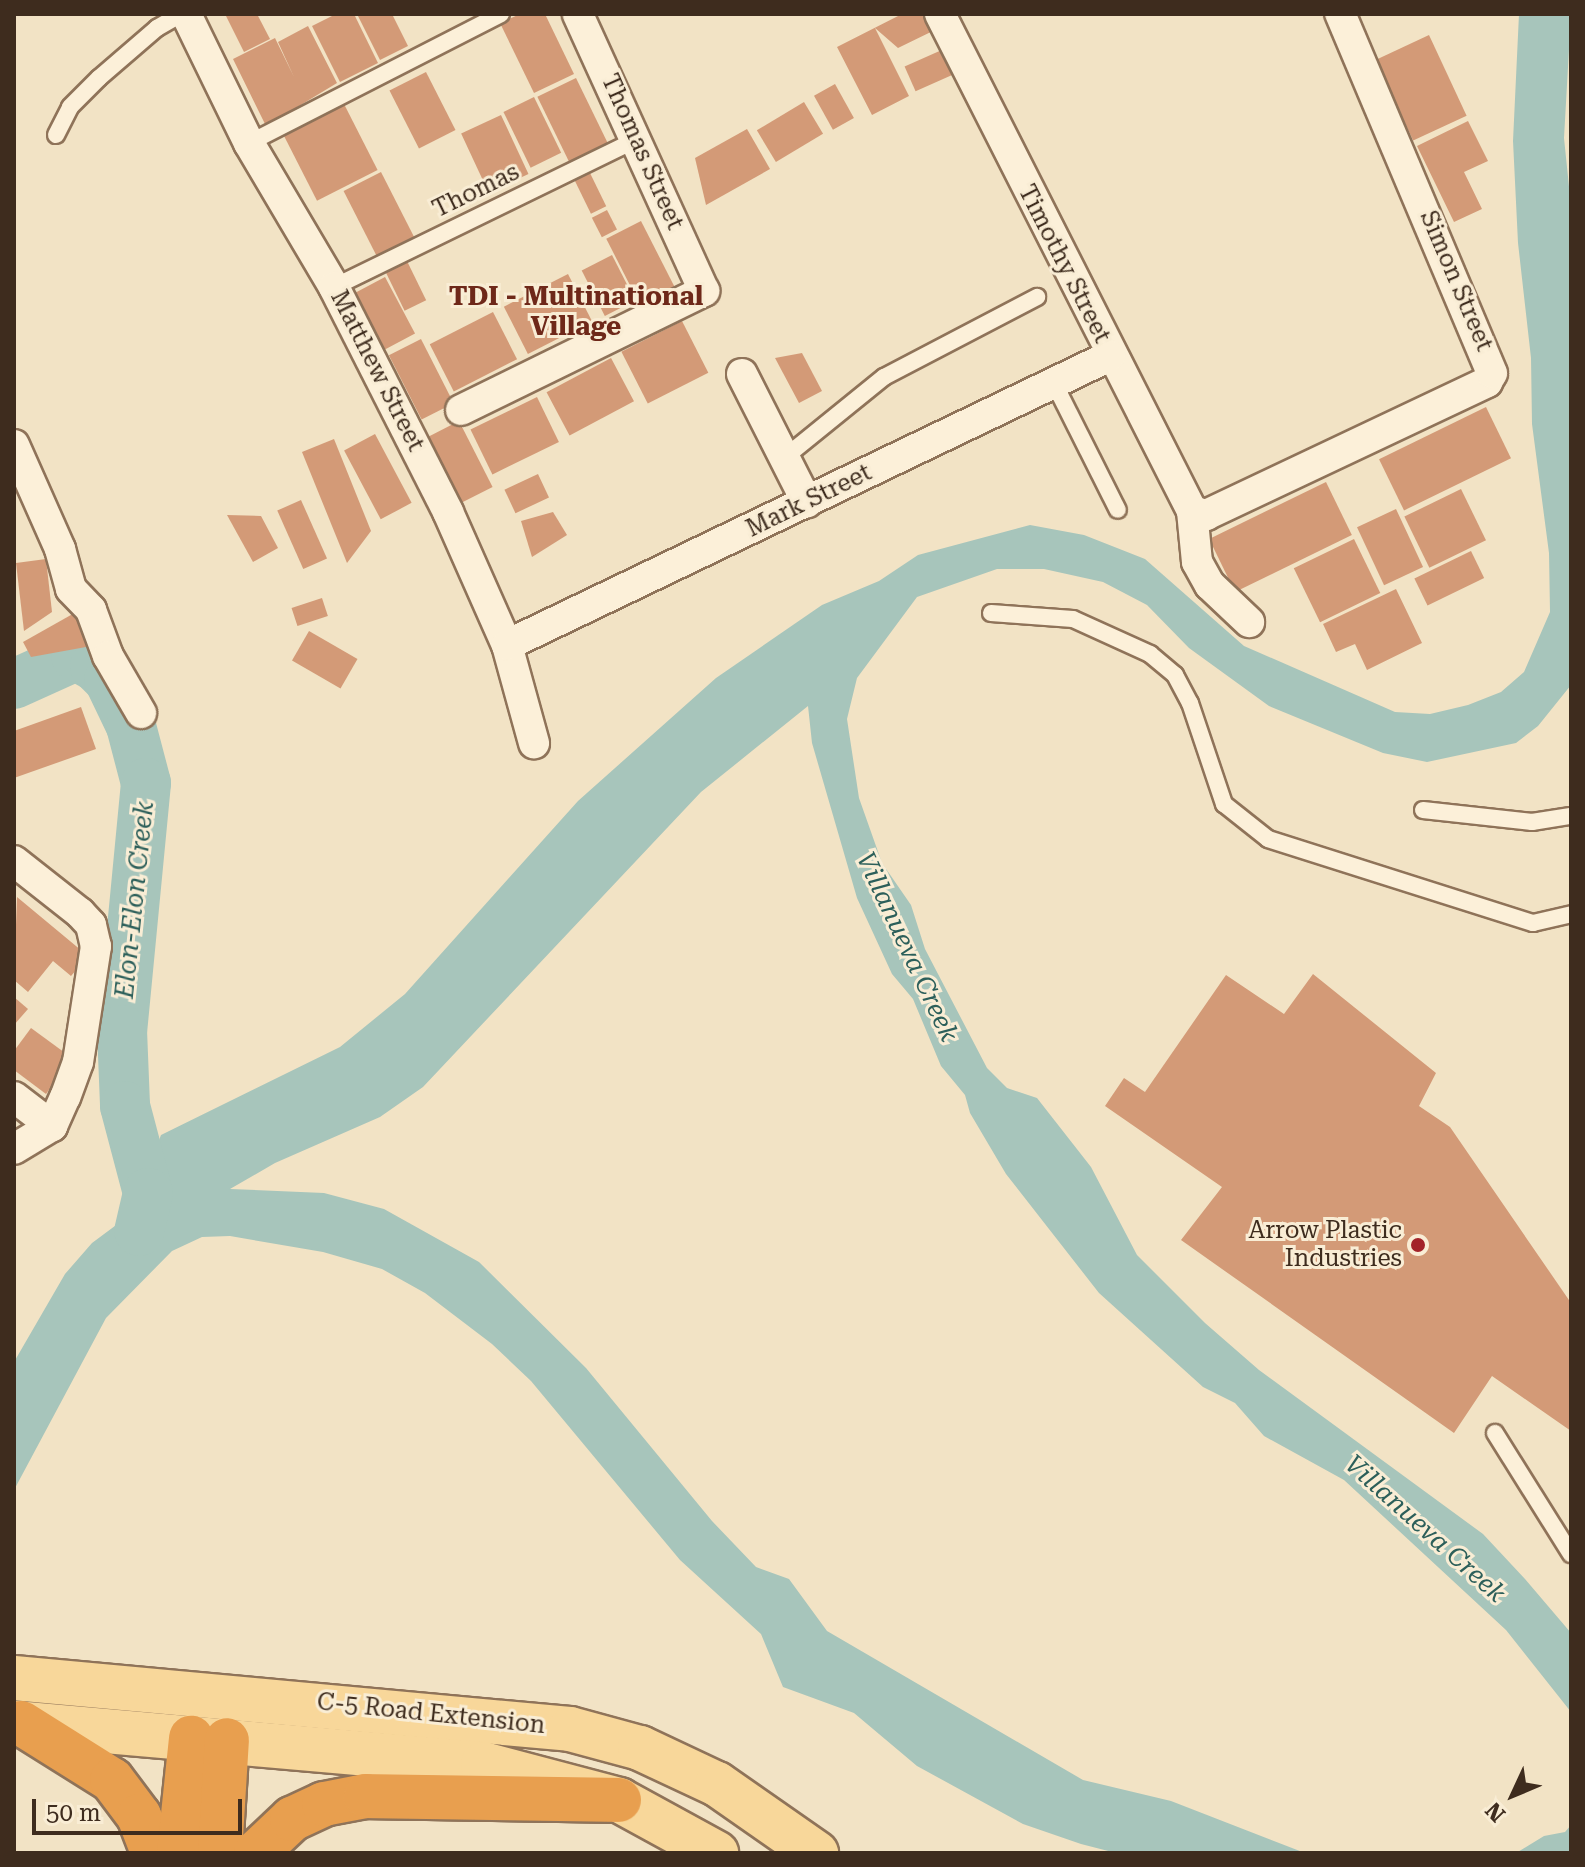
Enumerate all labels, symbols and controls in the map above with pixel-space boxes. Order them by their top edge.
street label: Thomas Street [595,70,689,234]
street label: Thomas [428,158,524,224]
street label: Timothy Street [1012,180,1116,348]
street label: Simon Street [1414,207,1498,355]
district label: TDI - Multinational Village [449,281,703,342]
street label: Matthew Street [324,286,430,456]
street label: Mark Street [742,458,876,544]
water label: Elon-Elon Creek [109,800,161,1000]
water label: Villanueva Creek [849,847,965,1047]
place label: Arrow Plastic Industries [1248,1217,1402,1273]
marker: Arrow Plastic Industries [1409,1236,1427,1254]
water label: Villanueva Creek [1338,1449,1512,1609]
street label: C-5 Road Extension [316,1688,546,1740]
north arrow [1473,1755,1553,1835]
scale bar [36,1783,246,1833]
text: N [1481,1797,1510,1827]
text: 50 m [46,1799,101,1827]

